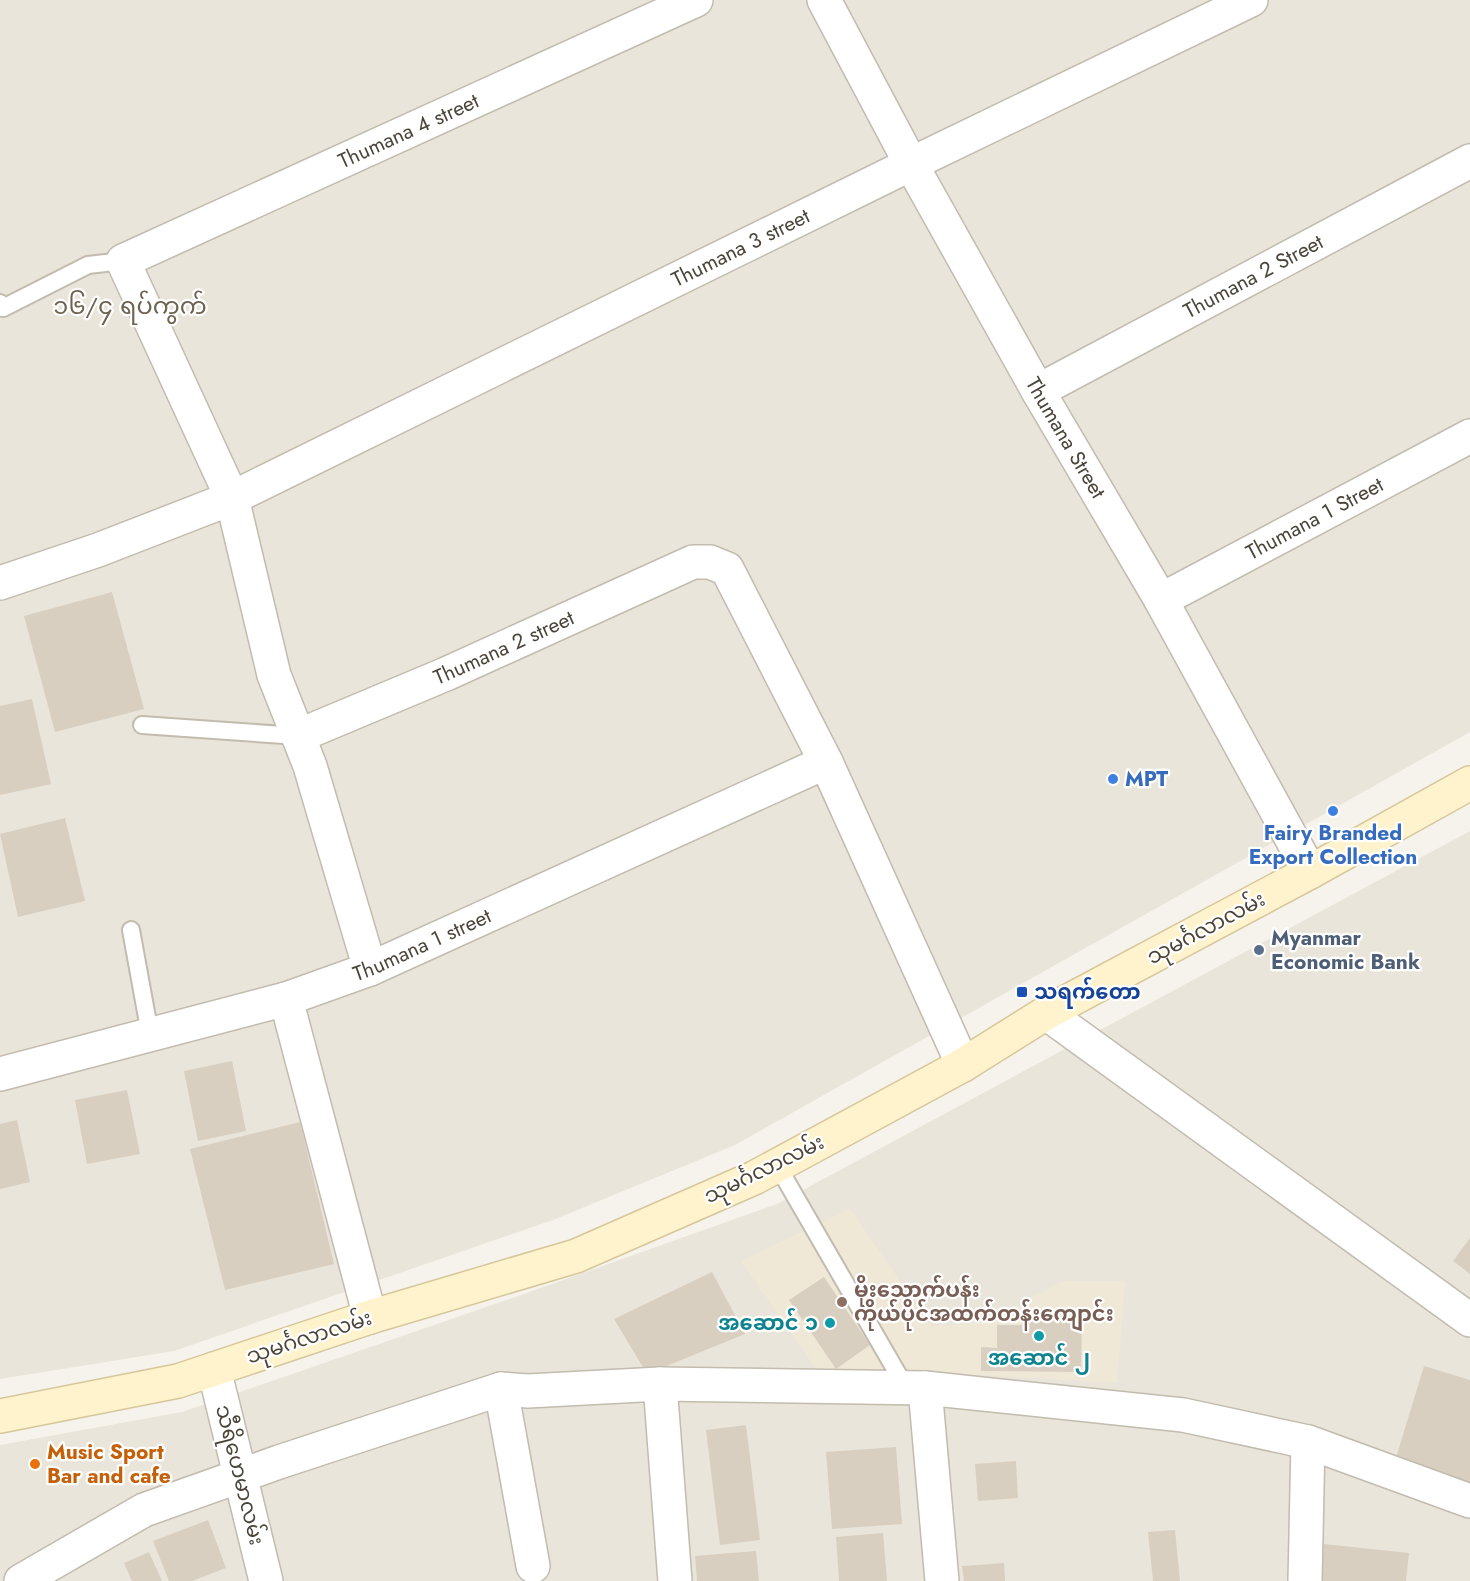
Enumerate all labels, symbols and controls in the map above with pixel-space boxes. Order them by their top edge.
street label: Thumana 4 street [333,86,484,176]
street label: Thumana 3 street [666,201,815,295]
street label: Thumana 2 Street [1178,227,1328,326]
district label: ၁၆/၄ ရပ်ကွက် [53,288,207,325]
street label: Thumana Street [1018,372,1113,504]
street label: Thumana 1 Street [1241,470,1389,567]
street label: Thumana 2 street [429,603,579,692]
place label: MPT [1125,764,1168,794]
marker: MPT [1106,772,1120,786]
marker: Fairy Branded Export Collection [1326,804,1340,818]
place label: Fairy Branded Export Collection [1249,818,1417,872]
street label: သုမင်္ဂလာလမ်း [1141,883,1271,974]
street label: Thumana 1 street [349,901,496,989]
place label: Myanmar Economic Bank [1271,923,1420,977]
marker: Myanmar Economic Bank [1252,943,1266,957]
place label: သရက်တော [1034,976,1141,1009]
marker: သရက်တော [1015,985,1029,999]
street label: သုမင်္ဂလာလမ်း [698,1126,830,1213]
place label: မိုးသောက်ပန်း ကိုယ်ပိုင်အထက်တန်းကျောင်း [854,1274,1114,1332]
marker: မိုးသောက်ပန်း ကိုယ်ပိုင်အထက်တန်းကျောင်း [835,1295,849,1309]
street label: သုမင်္ဂလာလမ်း [242,1302,376,1373]
place label: အဆောင် ၁ [718,1307,818,1338]
marker: အဆောင် ၁ [823,1316,837,1330]
marker: အဆောင် ၂ [1032,1329,1046,1343]
place label: အဆောင် ၂ [988,1342,1090,1375]
street label: သီရိဟေမာလမ်း [206,1401,273,1549]
place label: Music Sport Bar and cafe [47,1437,171,1491]
marker: Music Sport Bar and cafe [28,1457,42,1471]

